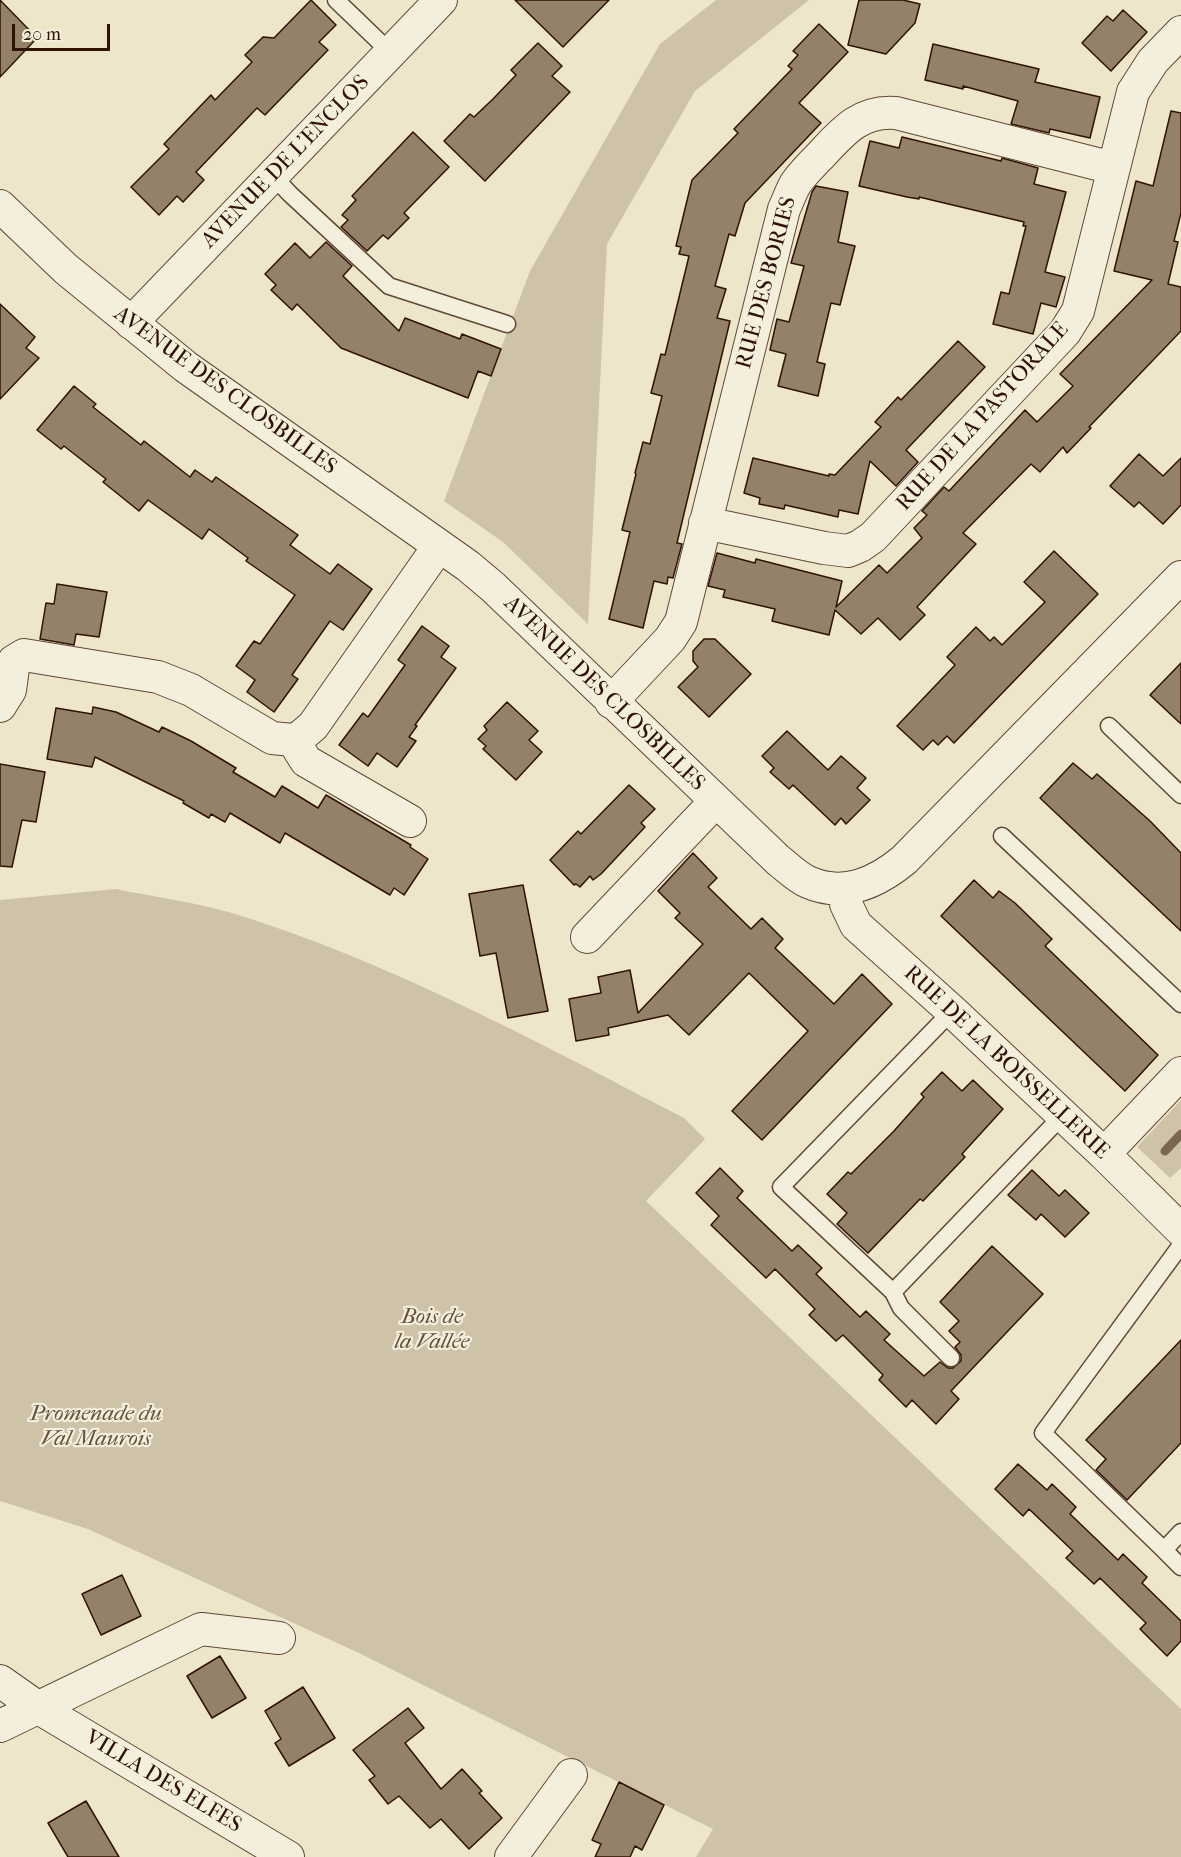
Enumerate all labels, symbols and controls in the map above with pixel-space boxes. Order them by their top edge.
scale bar [15,12,112,50]
text: 20 m [23,24,61,45]
street label: AVENUE DE L'ENCLOS [196,70,376,254]
street label: RUE DES BORIES [731,194,803,372]
street label: AVENUE DES CLOSBILLES [108,301,342,481]
street label: RUE DE LA PASTORALE [891,317,1075,517]
street label: AVENUE DES CLOSBILLES [498,591,710,797]
street label: RUE DE LA BOISSELLERIE [898,961,1114,1165]
park label: Bois de la Vallée [395,1305,469,1356]
park label: Promenade du Val Maurois [30,1402,162,1454]
street label: VILLA DES ELFES [80,1725,246,1839]

